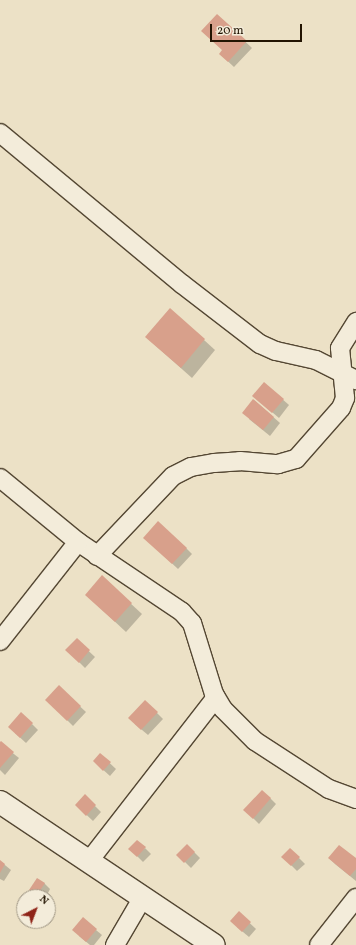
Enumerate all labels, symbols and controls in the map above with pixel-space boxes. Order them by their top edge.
scale bar [212,16,304,42]
text: 20 m [217,23,244,39]
north arrow [16,889,56,929]
text: N [36,892,52,909]

